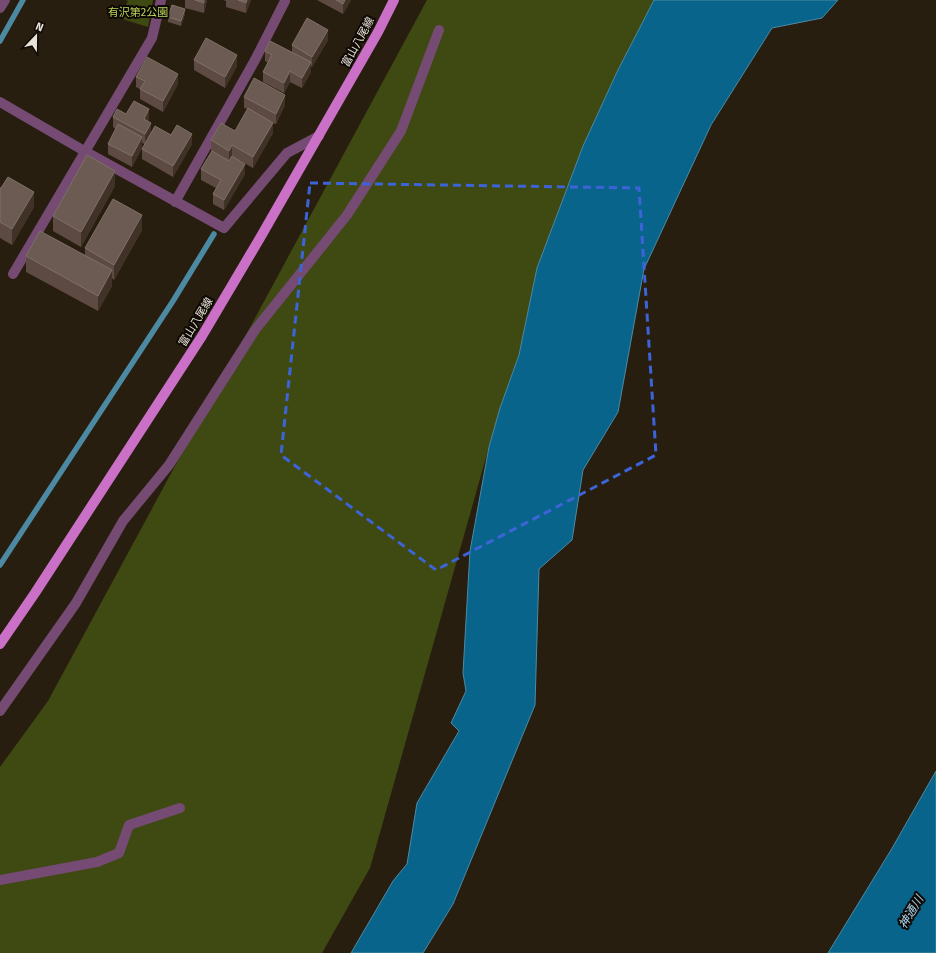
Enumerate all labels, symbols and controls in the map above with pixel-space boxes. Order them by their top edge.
park label: 有沢第2公園 [108,6,168,19]
street label: 富山八尾線 [339,15,377,69]
north arrow [16,16,56,56]
text: N [34,20,45,35]
street label: 富山八尾線 [176,295,216,349]
water label: 神通川 [896,891,927,931]

